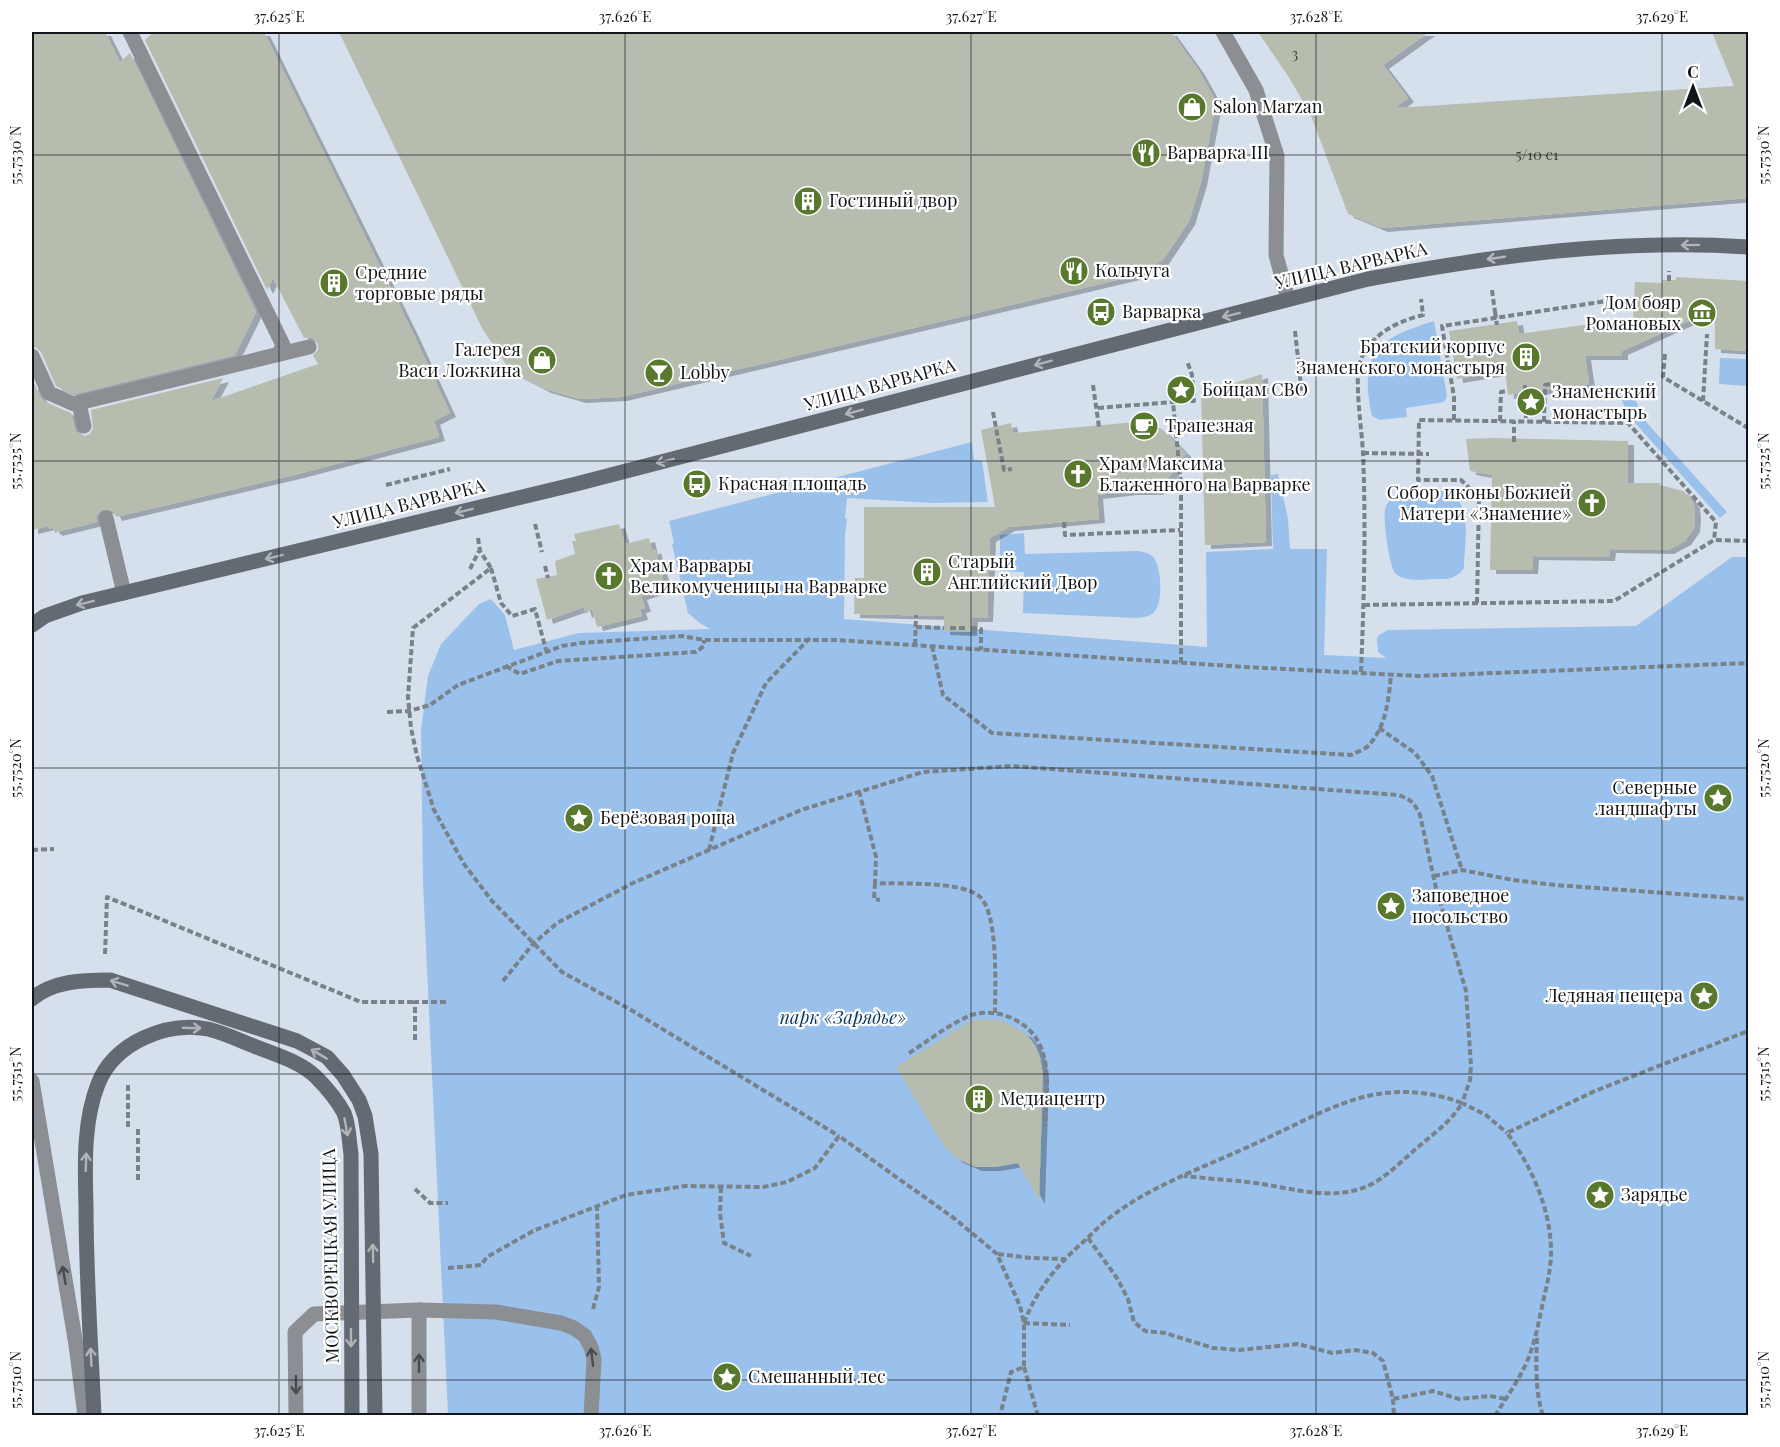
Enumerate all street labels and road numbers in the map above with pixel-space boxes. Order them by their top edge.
street label: УЛИЦА ВАРВАРКА [1271,236,1430,294]
street label: УЛИЦА ВАРВАРКА [800,352,959,416]
street label: УЛИЦА ВАРВАРКА [329,472,488,534]
street label: МОСКВОРЕЦКАЯ УЛИЦА [316,1148,344,1364]

